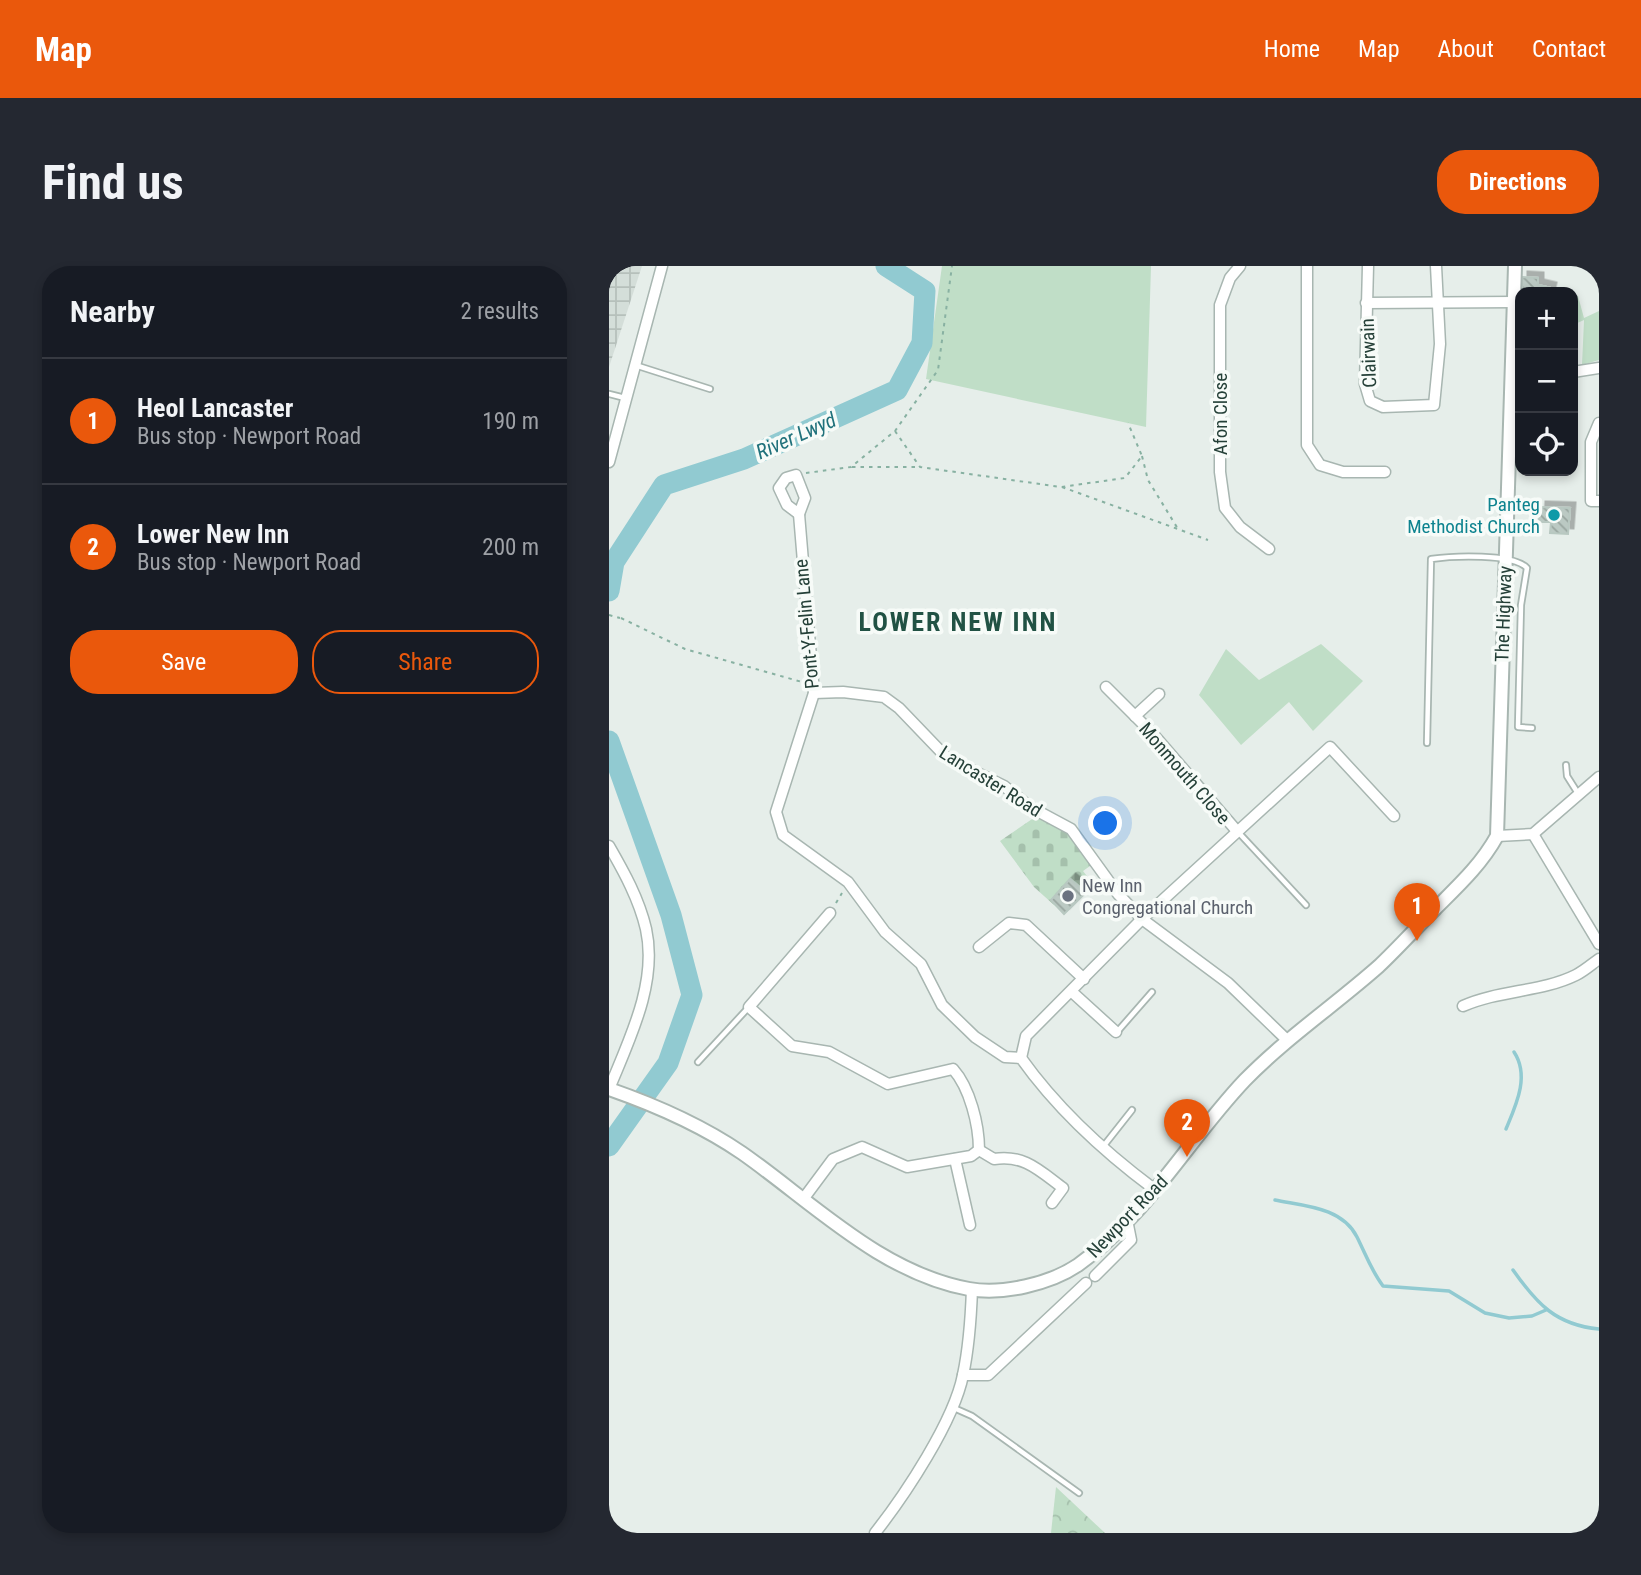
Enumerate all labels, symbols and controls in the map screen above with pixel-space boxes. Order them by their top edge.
text: Map [35,30,92,69]
text: Home [1264,35,1320,63]
text: Map [1358,35,1400,63]
text: About [1438,35,1494,63]
text: Contact [1532,35,1606,63]
button: Directions [1437,150,1599,214]
text: Find us [42,154,184,211]
map controls [1515,287,1578,476]
button: + [1515,287,1578,350]
text: Nearby [70,294,155,329]
text: 2 results [461,298,539,325]
street label: Clairwain [1356,318,1381,388]
button: − [1515,350,1578,413]
street label: Afon Close [1209,373,1232,455]
text: Heol Lancaster [137,393,293,423]
water label: River Lwyd [752,407,841,464]
text: 1 [87,408,99,435]
text: 190 m [482,408,539,435]
button: locate [1515,413,1578,476]
text: Bus stop · Newport Road [137,423,361,450]
place label: Panteg Methodist Church [1407,493,1540,538]
marker: Panteg Methodist Church [1546,507,1562,523]
text: Lower New Inn [137,519,289,549]
text: 2 [87,534,99,561]
text: 200 m [482,534,539,561]
text: Bus stop · Newport Road [137,549,361,576]
street label: Pont-Y-Felin Lane [789,558,824,690]
street label: The Highway [1490,565,1517,663]
district label: LOWER NEW INN [859,607,1057,637]
button: Save [70,630,298,694]
button: Share [312,630,539,694]
street label: Monmouth Close [1134,718,1235,829]
street label: Lancaster Road [935,741,1046,822]
your location [1088,806,1122,840]
place label: New Inn Congregational Church [1082,874,1253,919]
pin: 1 [1394,883,1440,941]
marker: New Inn Congregational Church [1060,888,1076,904]
pin: 2 [1164,1099,1210,1157]
street label: Newport Road [1082,1170,1173,1263]

